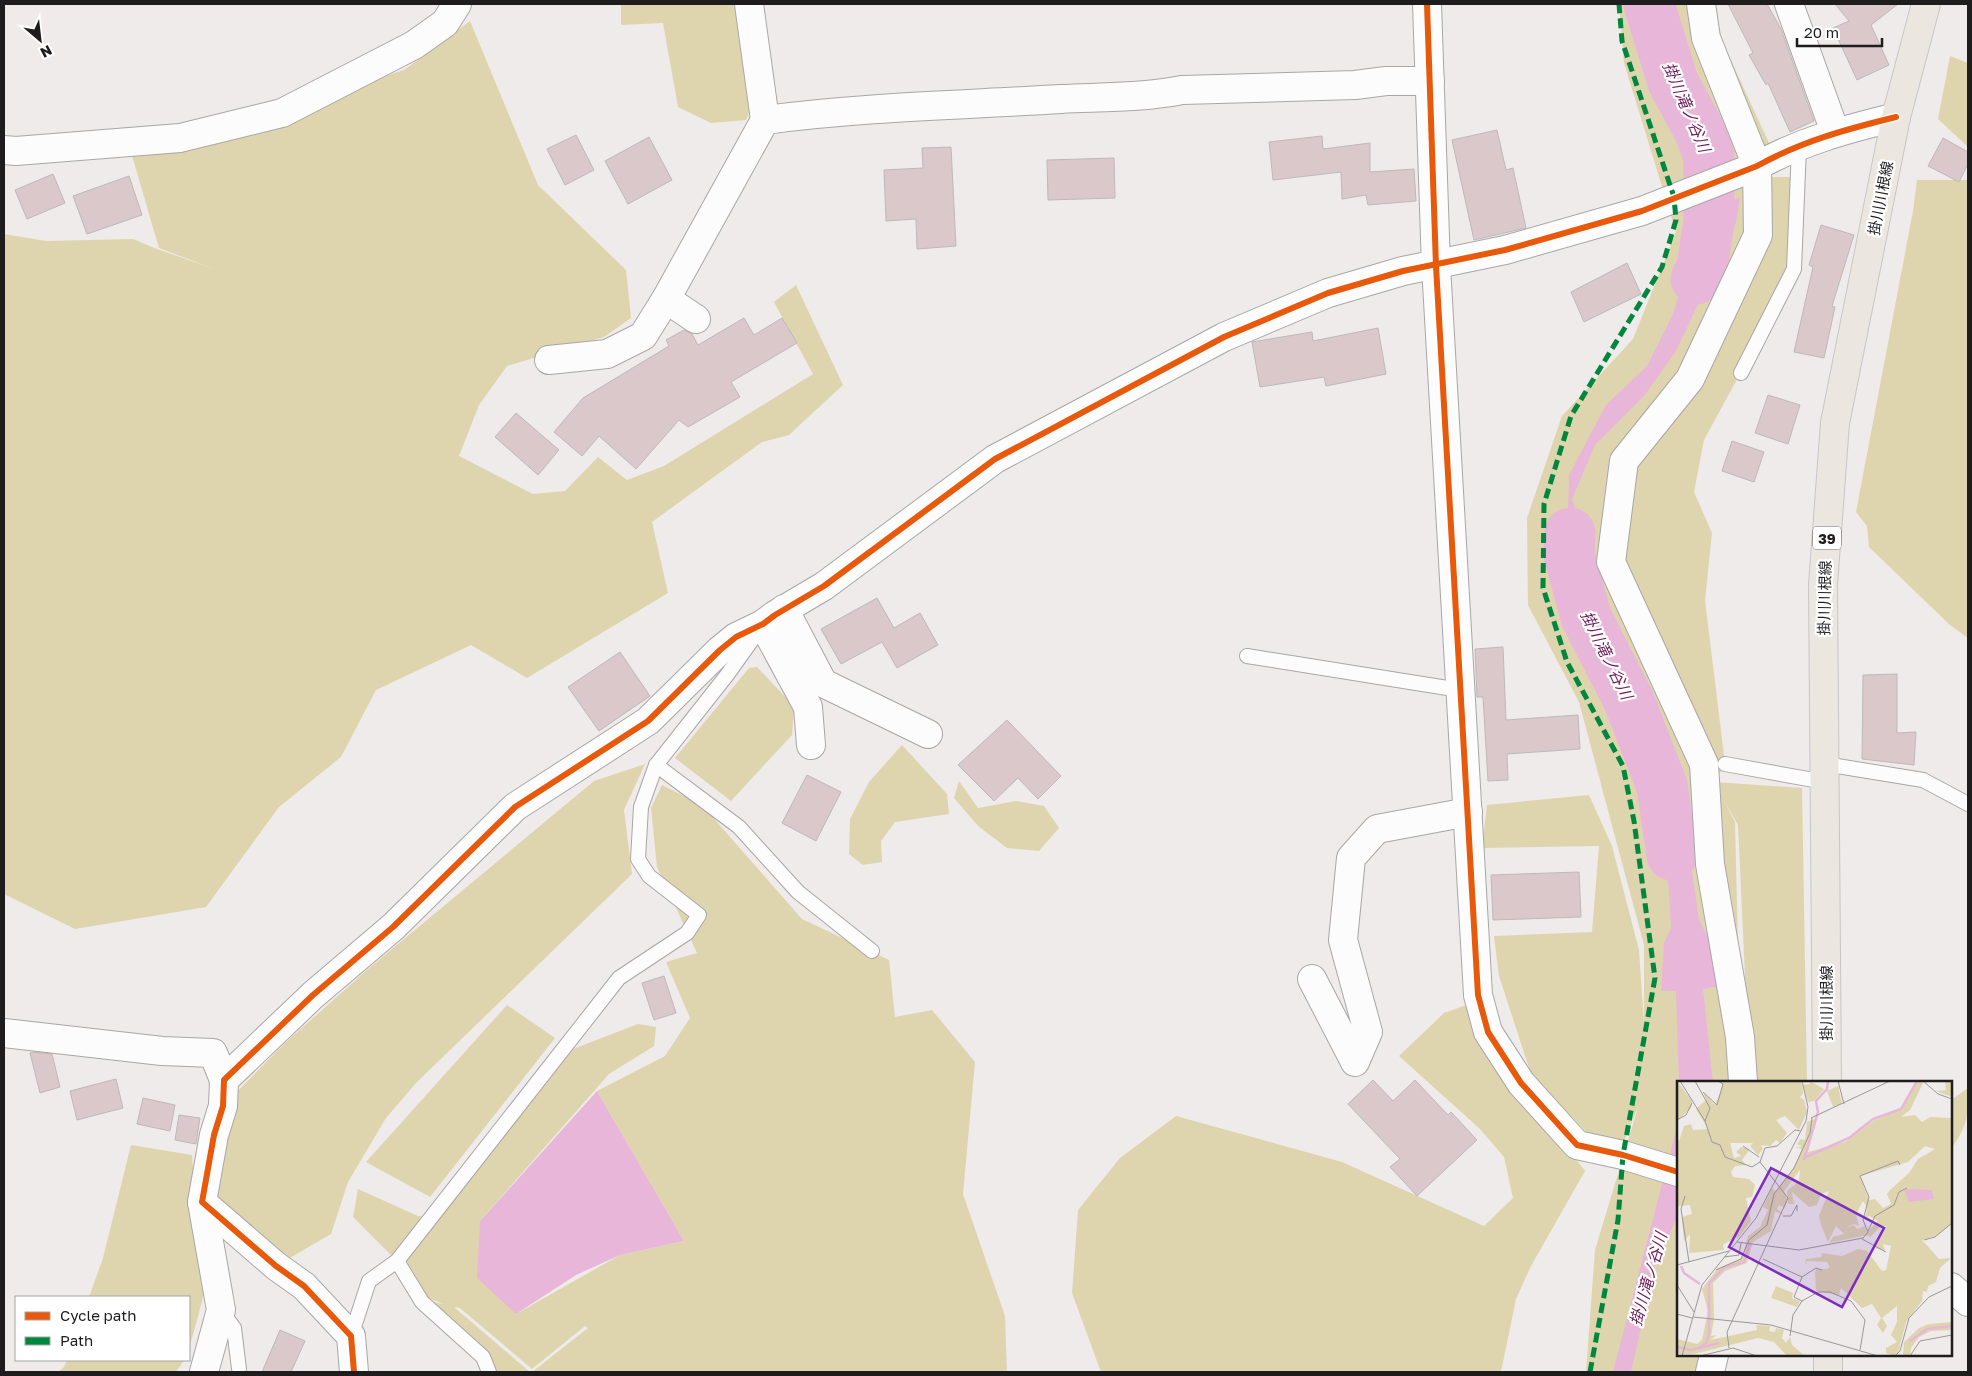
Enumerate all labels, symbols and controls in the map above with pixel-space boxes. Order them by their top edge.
north arrow [15,15,65,65]
scale bar [1797,15,1882,47]
text: 20 m [1804,23,1839,41]
text: N [38,42,55,62]
water label: 掛川滝ノ谷川 [1659,59,1716,157]
street label: 掛川川根線 [1864,159,1896,237]
road number: 39 [1813,526,1841,550]
street label: 掛川川根線 [1814,560,1834,636]
water label: 掛川滝ノ谷川 [1577,607,1638,704]
street label: 掛川川根線 [1817,965,1835,1041]
inset map [1677,1081,1952,1356]
water label: 掛川滝ノ谷川 [1625,1228,1671,1328]
legend [15,1296,190,1361]
text: Cycle path [60,1306,136,1324]
text: Path [60,1331,93,1349]

